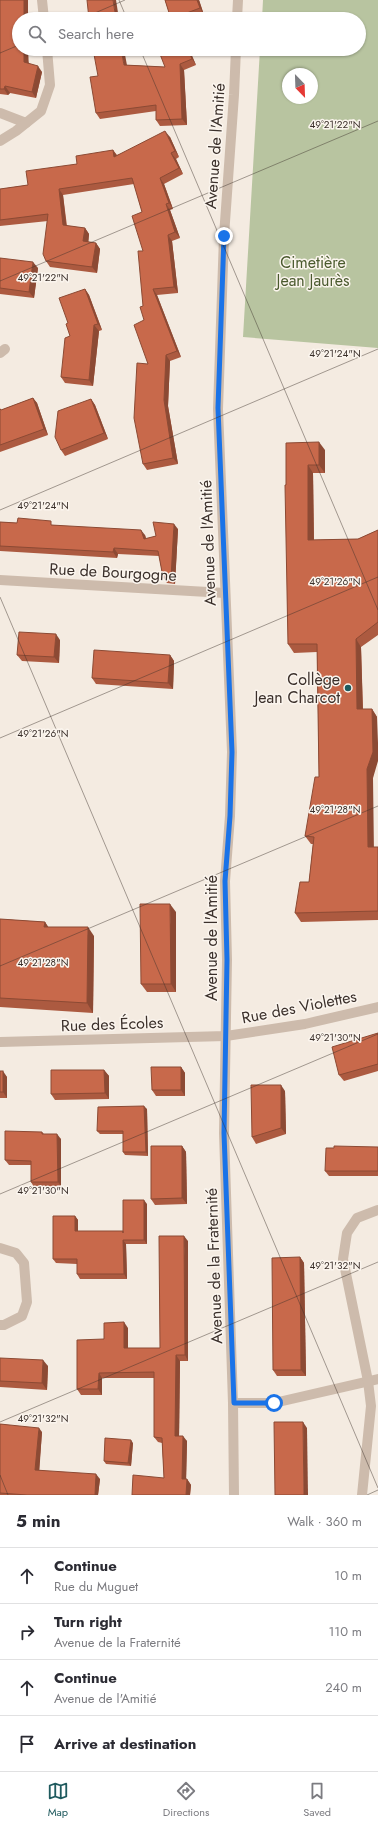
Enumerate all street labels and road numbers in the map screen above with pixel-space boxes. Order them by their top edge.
street label: Avenue de l'Amitié [199,82,231,210]
street label: Avenue de l'Amitié [194,480,222,606]
street label: Rue de Bourgogne [49,557,177,587]
street label: Avenue de l'Amitié [200,875,223,1001]
street label: Rue des Violettes [239,985,359,1029]
street label: Rue des Écoles [60,1011,164,1037]
street label: Avenue de la Fraternité [200,1188,228,1344]

